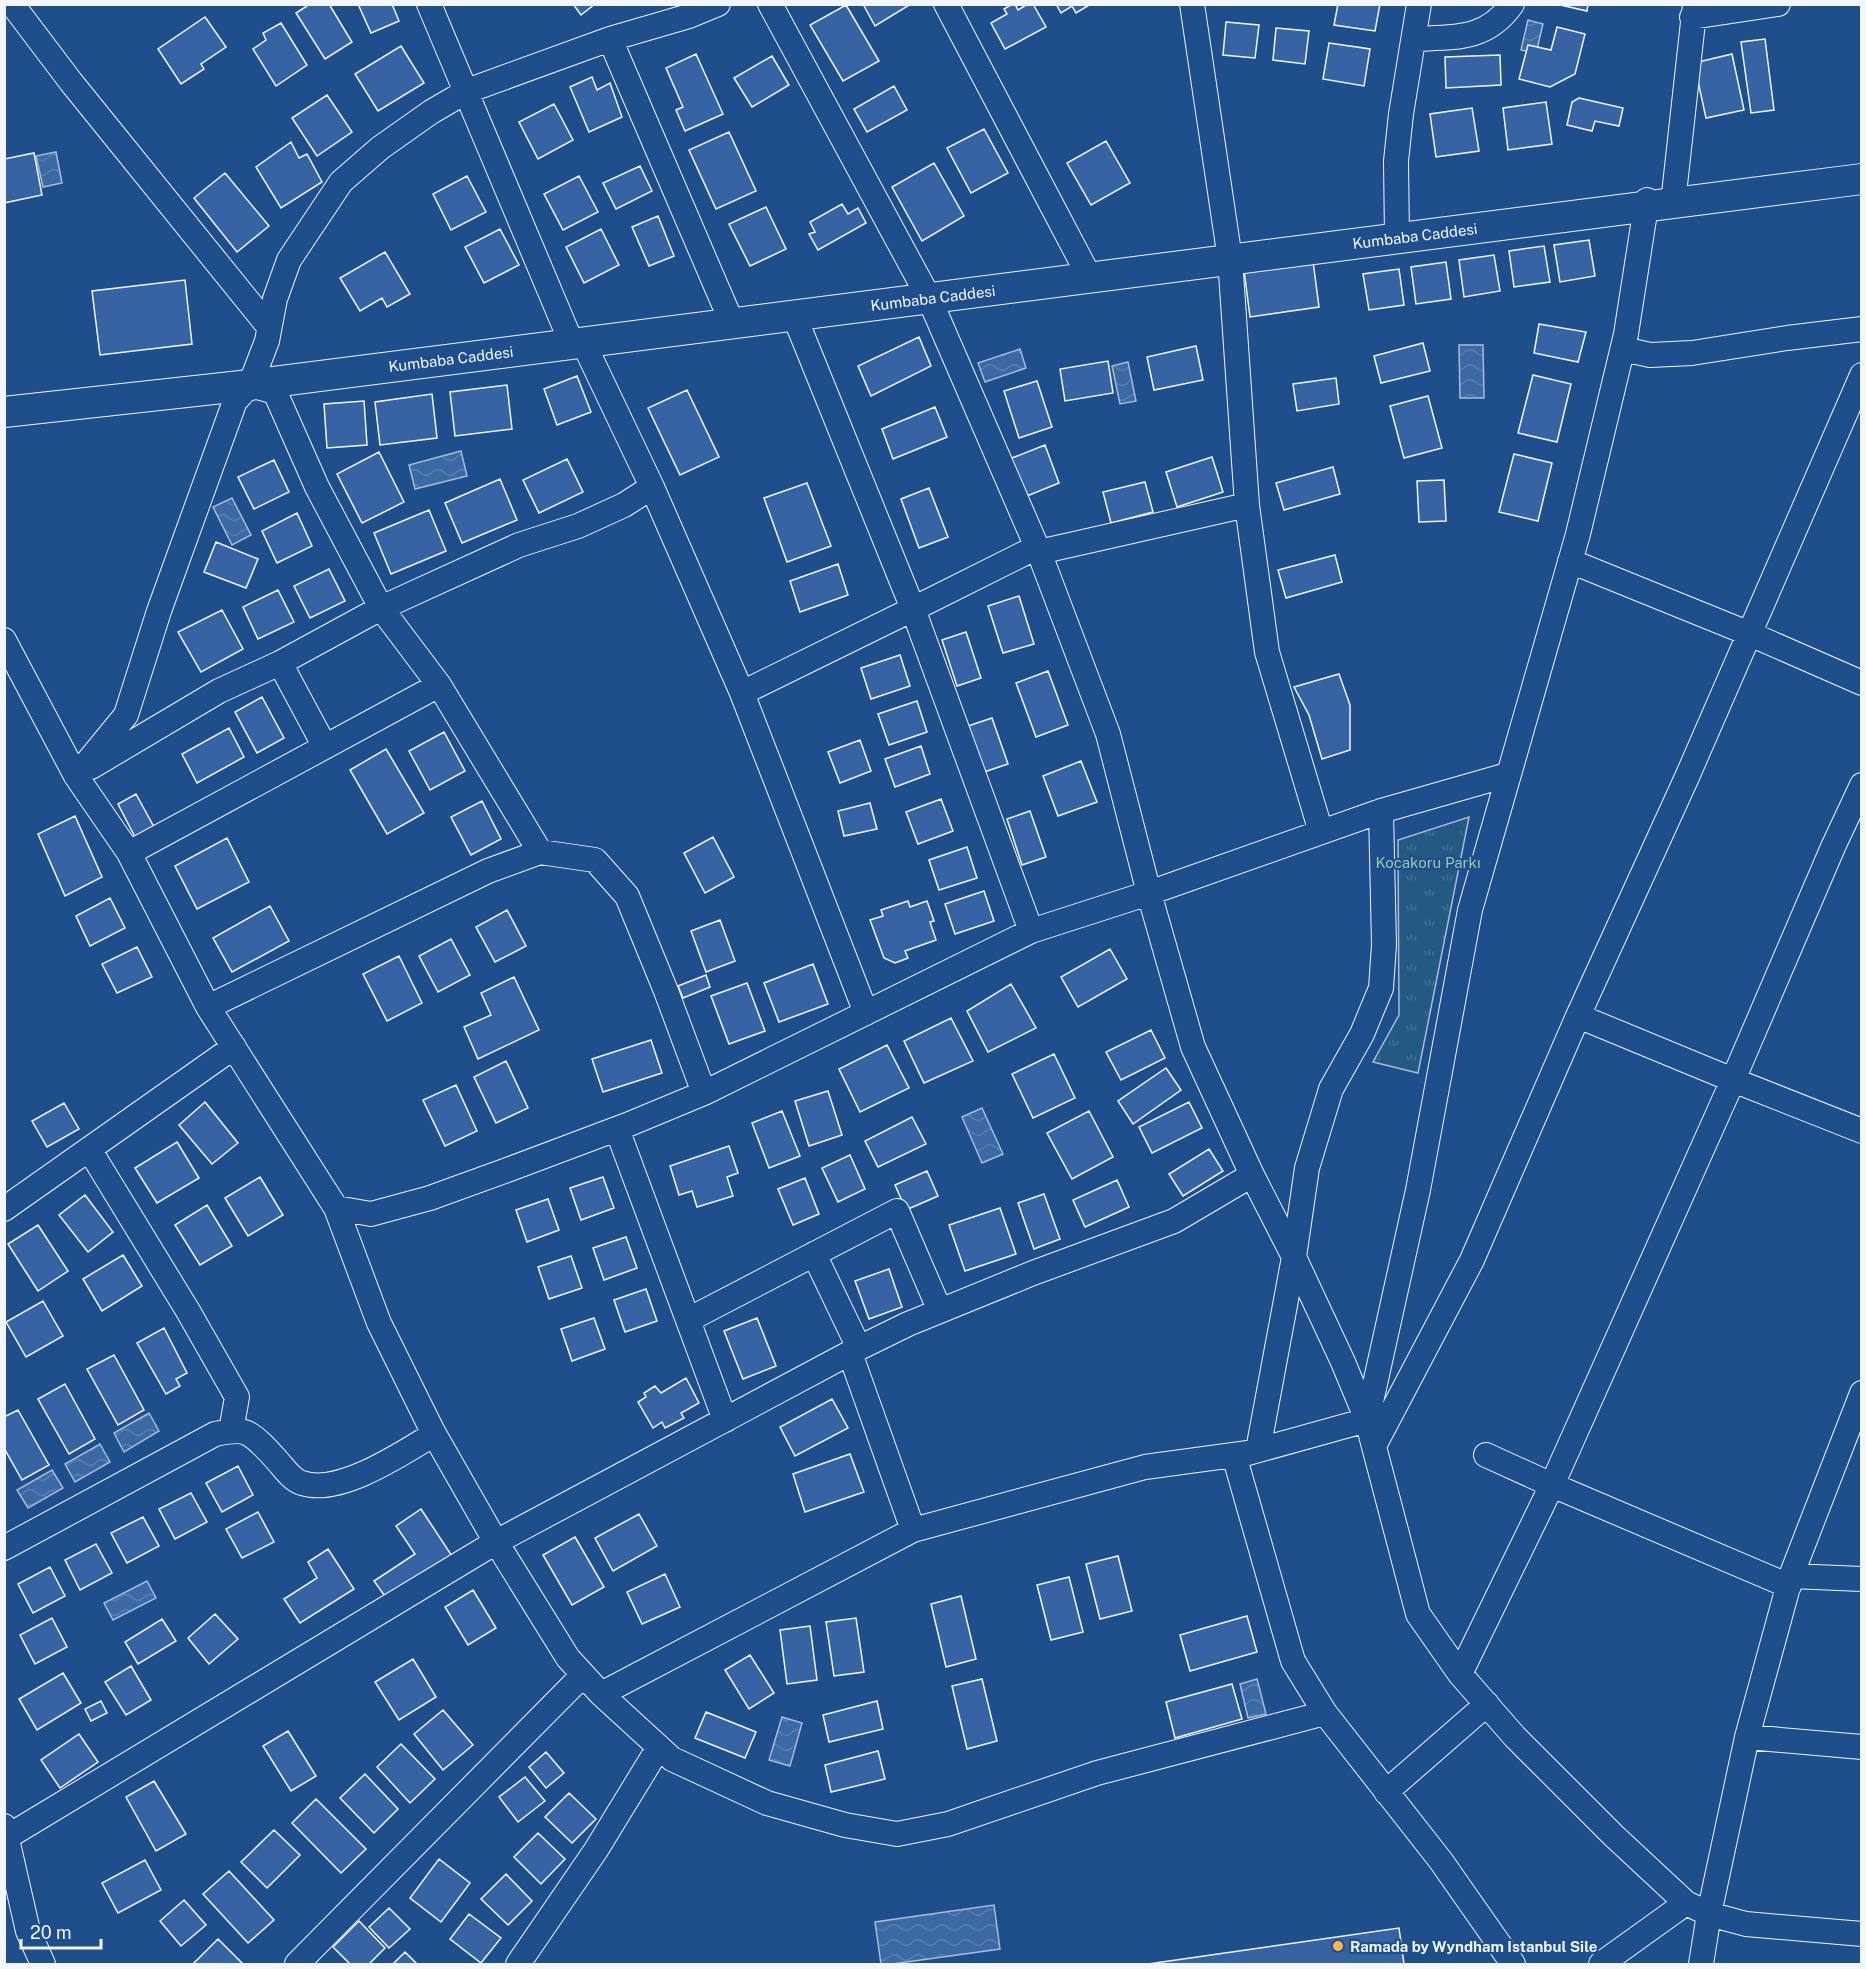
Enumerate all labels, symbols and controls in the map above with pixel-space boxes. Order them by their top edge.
street label: Kumbaba Caddesi [1352,220,1478,252]
street label: Kumbaba Caddesi [870,282,996,314]
street label: Kumbaba Caddesi [388,343,514,375]
park label: Kocakoru Parkı [1375,854,1481,871]
scale bar [21,1912,100,1950]
text: 20 m [30,1922,72,1943]
place label: Ramada by Wyndham Istanbul Sile [1350,1938,1597,1955]
marker: Ramada by Wyndham Istanbul Sile [1331,1939,1345,1953]

